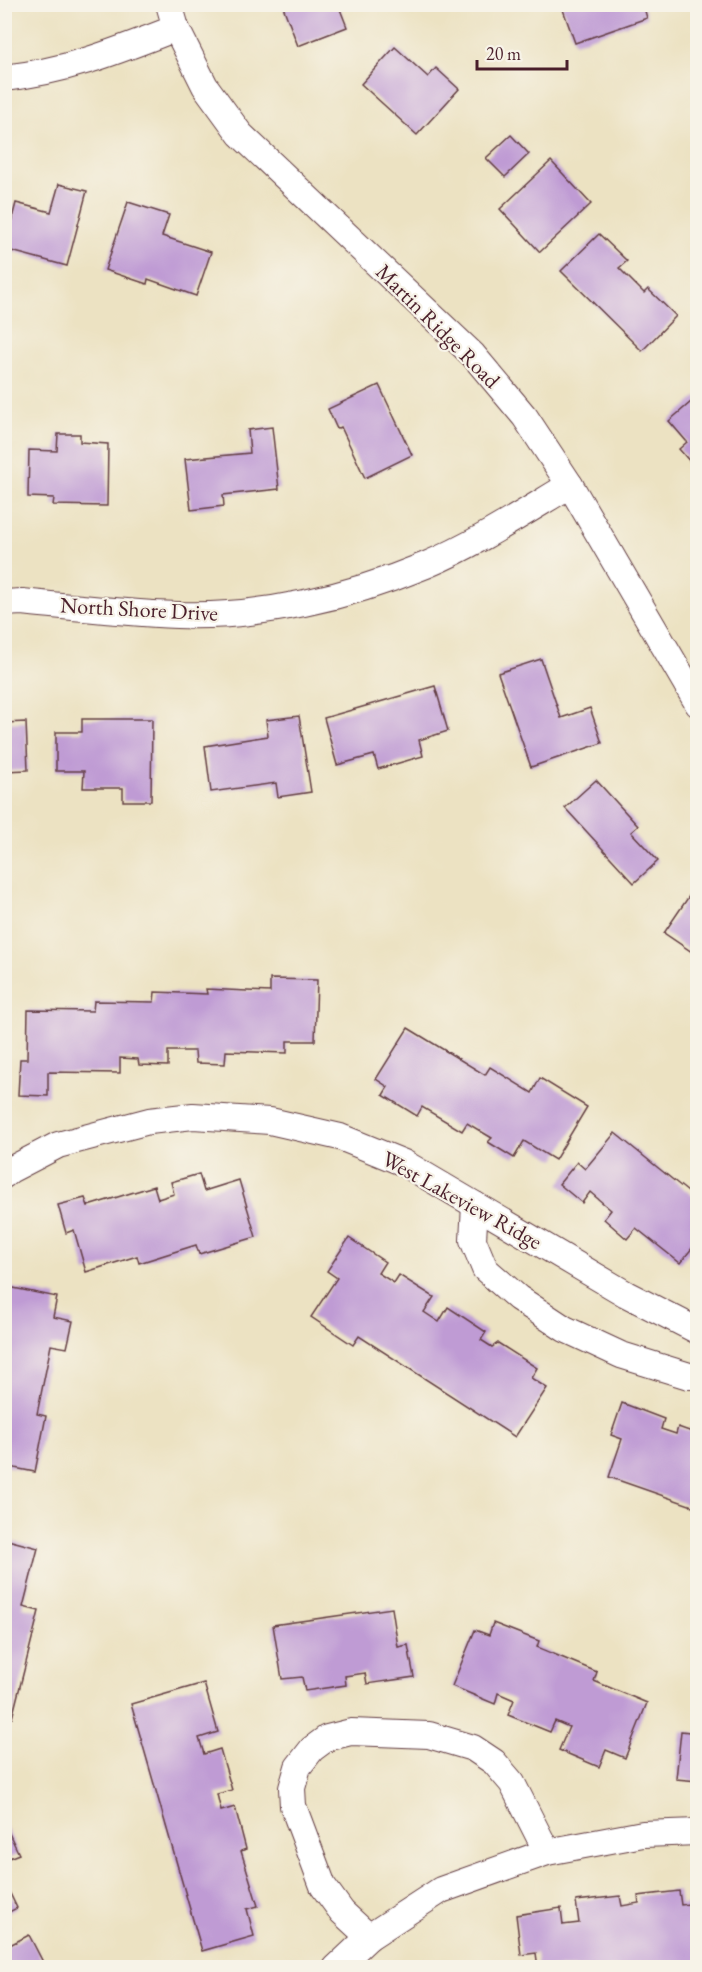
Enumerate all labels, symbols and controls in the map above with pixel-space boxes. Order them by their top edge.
scale bar [477,33,567,71]
text: 20 m [486,42,521,65]
street label: Martin Ridge Road [370,258,507,395]
street label: North Shore Drive [59,590,219,628]
street label: West Lakeview Ridge [377,1144,548,1256]

